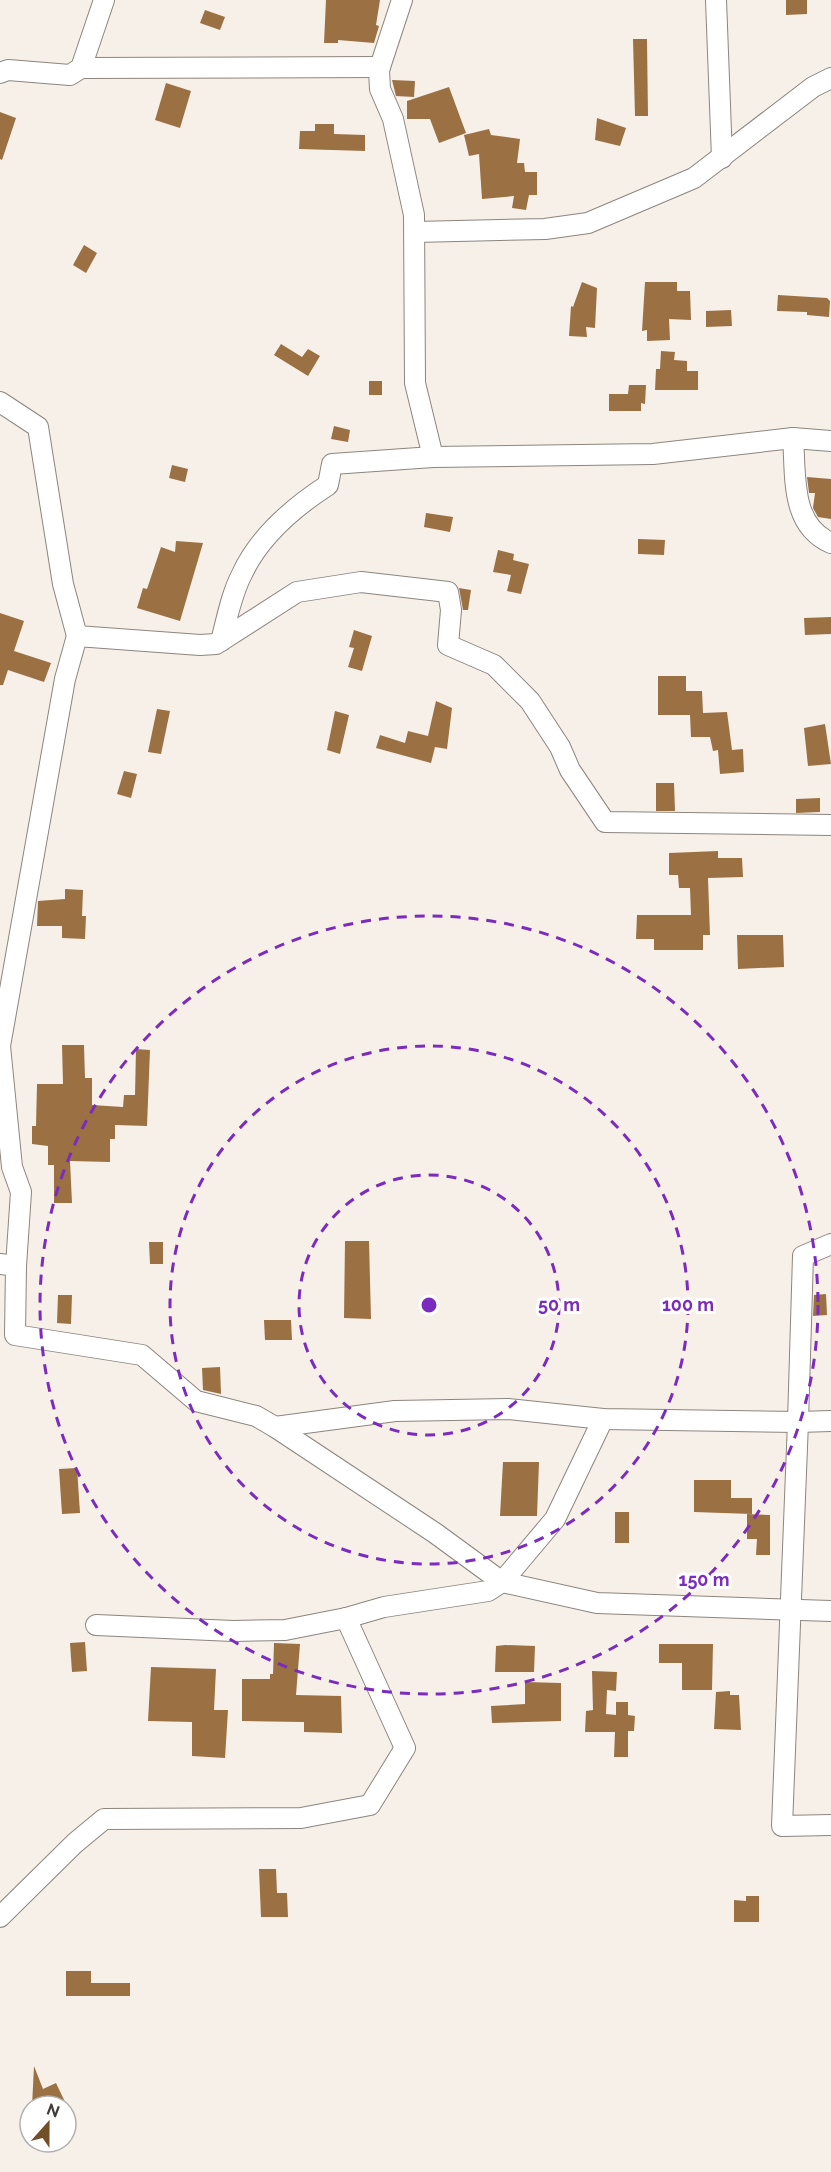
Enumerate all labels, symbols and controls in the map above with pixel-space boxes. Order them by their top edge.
text: 50 m [538,1294,580,1315]
text: 100 m [662,1294,714,1315]
centre of rings [419,1295,439,1315]
text: 150 m [679,1569,730,1590]
north arrow [18,2094,78,2154]
text: N [44,2099,62,2122]

